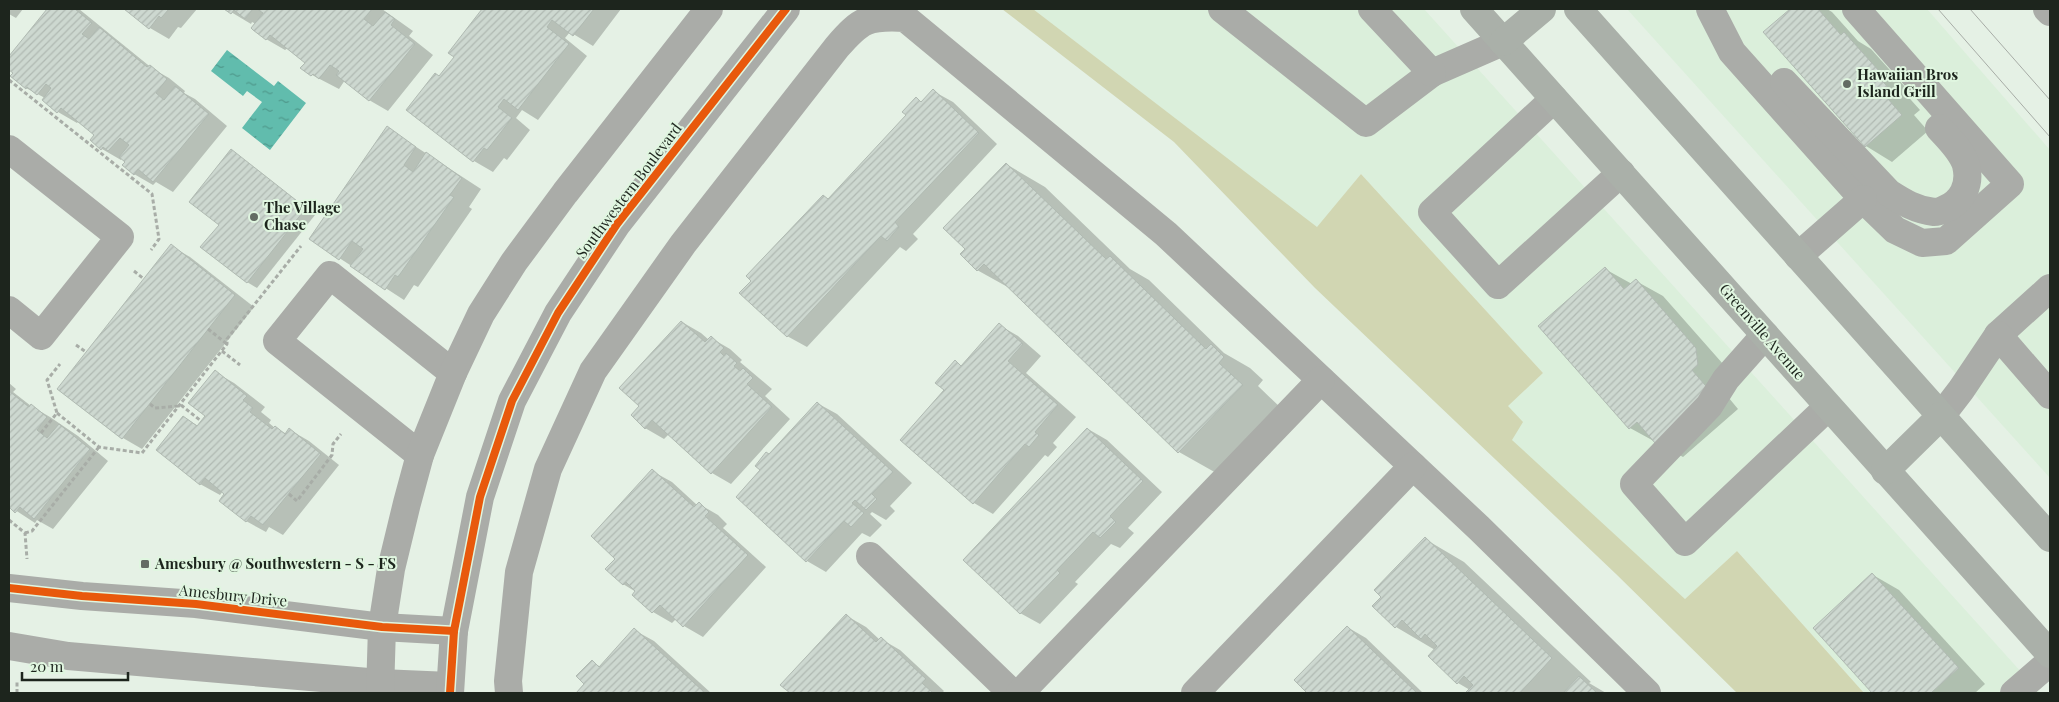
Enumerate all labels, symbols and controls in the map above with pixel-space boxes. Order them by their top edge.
place label: Hawaiian Bros Island Grill [1857,64,1958,101]
marker: Hawaiian Bros Island Grill [1841,78,1853,90]
street label: Southwestern Boulevard [571,118,686,262]
place label: The Village Chase [264,197,341,234]
marker: The Village Chase [248,211,260,223]
street label: Greenville Avenue [1715,279,1810,384]
place label: Amesbury @ Southwestern - S - FS [154,553,396,573]
marker: Amesbury @ Southwestern - S - FS [139,558,151,570]
street label: Amesbury Drive [177,579,288,611]
scale bar [22,650,129,682]
text: 20 m [30,656,64,676]

